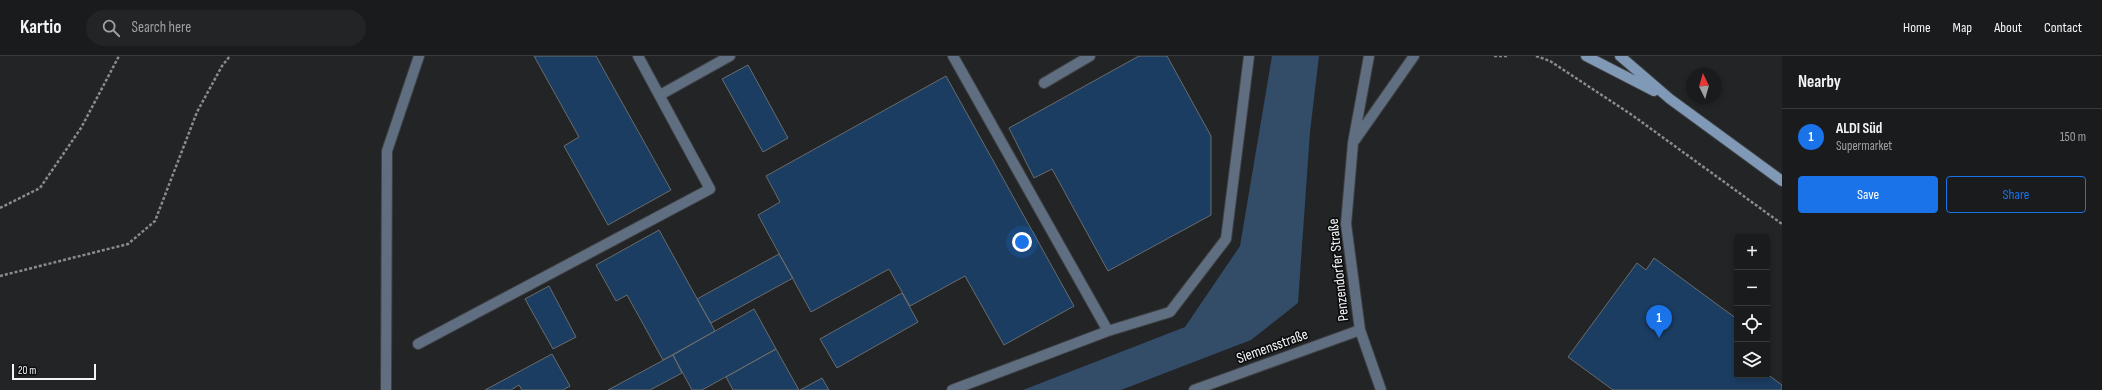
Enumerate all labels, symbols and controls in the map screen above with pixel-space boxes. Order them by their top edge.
search box [86,10,366,46]
text: Kartio [20,16,62,39]
icon: search [100,17,122,39]
text: Search here [132,18,191,37]
text: Home [1903,19,1931,36]
text: Map [1953,19,1972,36]
text: About [1994,19,2022,36]
text: Contact [2044,19,2082,36]
north arrow [1686,68,1722,104]
text: Nearby [1798,72,1841,92]
text: ALDI Süd [1836,119,1882,138]
text: 1 [1808,129,1814,145]
text: 150 m [2060,129,2086,145]
text: Supermarket [1836,138,1892,154]
button: Save [1798,176,1938,213]
button: Share [1946,176,2086,213]
street label: Penzendorfer Straße [1324,218,1353,322]
your location [1012,232,1032,252]
map controls [1734,234,1770,378]
button: + [1734,234,1770,270]
button: − [1734,270,1770,306]
pin: 1 [1646,305,1672,338]
button: locate [1734,306,1770,342]
street label: Siemensstraße [1234,325,1311,368]
button: layers [1734,342,1770,378]
scale bar [12,362,96,381]
text: 20 m [18,364,36,377]

